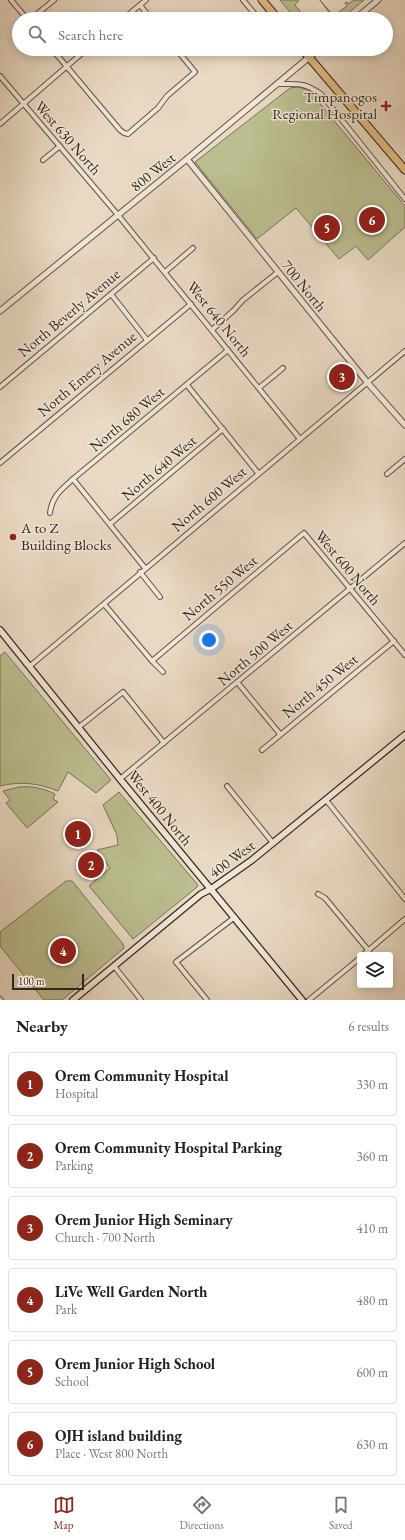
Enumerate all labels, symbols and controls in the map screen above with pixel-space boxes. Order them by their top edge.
search box [12,12,393,56]
icon: search [26,23,48,45]
text: Search here [58,25,123,44]
place label: Timpanogos Regional Hospital [272,87,377,123]
street label: West 630 North [31,97,106,179]
marker: Timpanogos Regional Hospital [380,100,392,112]
street label: 800 West [126,148,179,195]
pin: 6 [359,205,385,235]
pin: 5 [314,213,340,243]
street label: 700 North [278,256,331,316]
street label: North Beverly Avenue [14,264,124,361]
street label: West 640 North [183,277,256,361]
street label: North Emery Avenue [33,327,140,421]
pin: 3 [329,362,355,392]
street label: North 680 West [85,382,168,455]
street label: North 640 West [117,431,200,504]
street label: North 600 West [167,462,250,535]
place label: A to Z Building Blocks [20,518,112,554]
street label: West 600 North [312,526,385,609]
marker: A to Z Building Blocks [8,532,18,542]
street label: North 550 West [178,551,261,624]
street label: North 500 West [213,616,296,689]
your location [199,630,219,650]
street label: North 450 West [278,649,362,722]
street label: West 400 North [124,766,197,850]
pin: 1 [65,819,91,849]
street label: 400 West [205,835,259,882]
pin: 2 [78,850,104,880]
pin: 4 [50,936,76,966]
map controls [357,952,393,988]
button: layers [357,952,393,988]
scale bar [12,972,84,991]
text: 100 m [18,974,45,988]
text: Nearby [16,1015,68,1037]
text: 6 results [348,1018,389,1035]
text: Orem Community Hospital [55,1066,228,1085]
text: 1 [27,1076,33,1093]
text: 330 m [357,1076,388,1093]
text: Hospital [55,1085,99,1102]
text: Orem Community Hospital Parking [55,1138,282,1157]
text: 2 [27,1148,33,1165]
text: 360 m [357,1148,388,1165]
text: Parking [55,1157,93,1174]
text: Orem Junior High Seminary [55,1210,233,1229]
text: 3 [27,1220,33,1237]
text: 410 m [357,1220,388,1237]
text: Church · 700 North [55,1229,155,1246]
text: LiVe Well Garden North [55,1282,207,1301]
text: 4 [27,1292,33,1309]
text: 480 m [357,1292,388,1309]
text: Park [55,1301,77,1318]
text: Orem Junior High School [55,1354,215,1373]
text: 5 [27,1364,33,1381]
text: 600 m [357,1364,388,1381]
text: School [55,1373,89,1390]
text: OJH island building [55,1426,182,1445]
text: 6 [27,1436,33,1453]
text: 630 m [357,1436,388,1453]
text: Place · West 800 North [55,1445,168,1462]
tab: Map [53,1494,75,1532]
tab: Directions [180,1494,224,1532]
tab: Saved [329,1494,352,1532]

